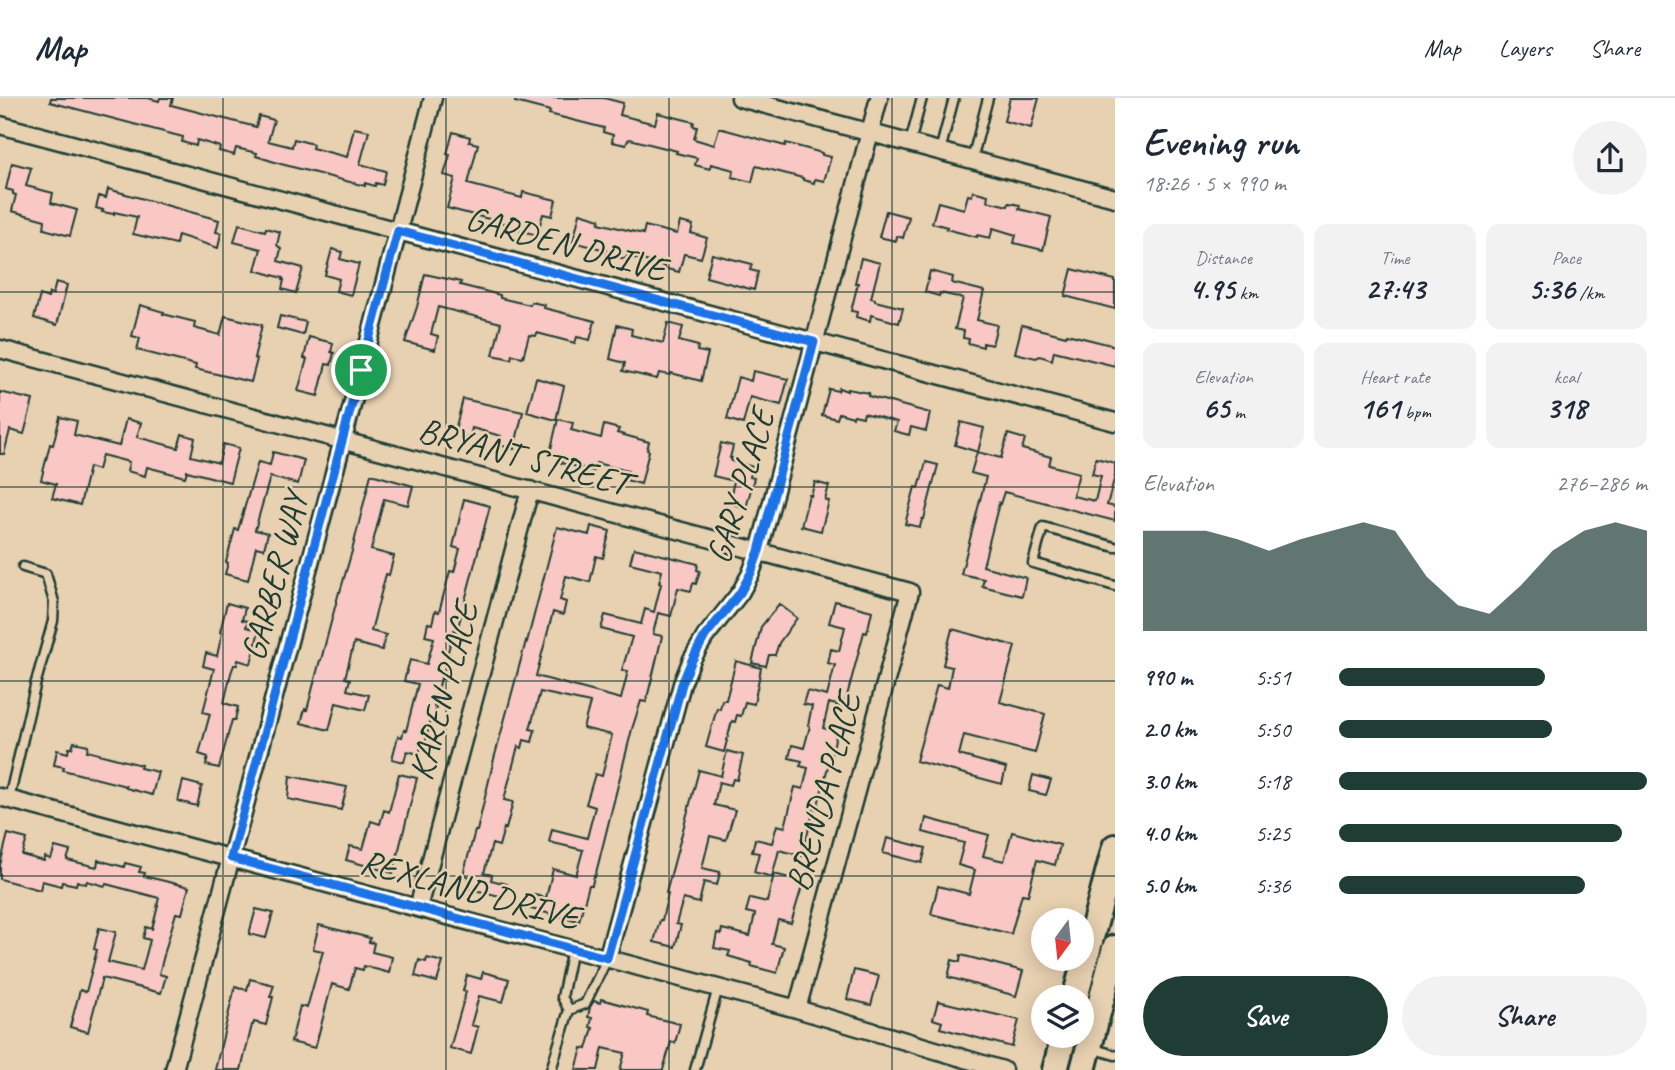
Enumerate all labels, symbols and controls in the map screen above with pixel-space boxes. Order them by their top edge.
text: Map [35,27,86,69]
text: Map [1424,33,1461,63]
text: Layers [1499,33,1552,63]
text: Share [1590,33,1640,63]
text: Evening run [1143,119,1299,166]
button: share [1573,121,1647,195]
text: 18:26 · 5 × 990 m [1143,169,1286,198]
street label: GARDEN DRIVE [461,195,675,293]
text: Distance [1195,246,1252,270]
text: Time [1380,246,1410,270]
text: Pace [1552,246,1581,270]
text: 4.95 [1189,270,1235,308]
text: 27:43 [1365,270,1425,308]
text: 5:36 [1528,270,1575,308]
text: km [1235,281,1258,305]
text: /km [1575,281,1604,305]
pin [331,340,391,400]
icon: arrive [342,351,380,389]
text: Elevation [1194,365,1253,389]
text: Heart rate [1360,365,1430,389]
text: kcal [1554,365,1579,389]
text: 65 [1202,389,1230,427]
text: 161 [1359,389,1400,427]
text: 318 [1546,389,1587,427]
street label: GARY PLACE [696,399,787,569]
text: m [1230,400,1245,424]
text: bpm [1400,400,1431,424]
street label: BRYANT STREET [414,407,643,508]
text: Elevation [1143,469,1214,498]
text: 276–286 m [1556,469,1647,498]
street label: GARBER WAY [231,483,320,665]
street label: KAREN PLACE [398,593,490,785]
text: 990 m [1143,663,1192,692]
text: 5:51 [1255,663,1291,692]
street label: BRENDA PLACE [775,684,873,896]
text: 2.0 km [1143,715,1197,744]
text: 5:50 [1255,715,1291,744]
text: 3.0 km [1143,767,1197,796]
text: 5:18 [1255,767,1291,796]
text: 4.0 km [1143,819,1197,848]
text: 5:25 [1255,819,1291,848]
street label: REXLAND DRIVE [356,839,588,941]
text: 5.0 km [1143,871,1196,900]
text: 5:36 [1255,871,1291,900]
north arrow [1031,908,1094,971]
map controls [1031,908,1094,1048]
button: Save [1143,976,1388,1056]
button: Share [1402,976,1647,1056]
button: layers [1031,985,1094,1048]

